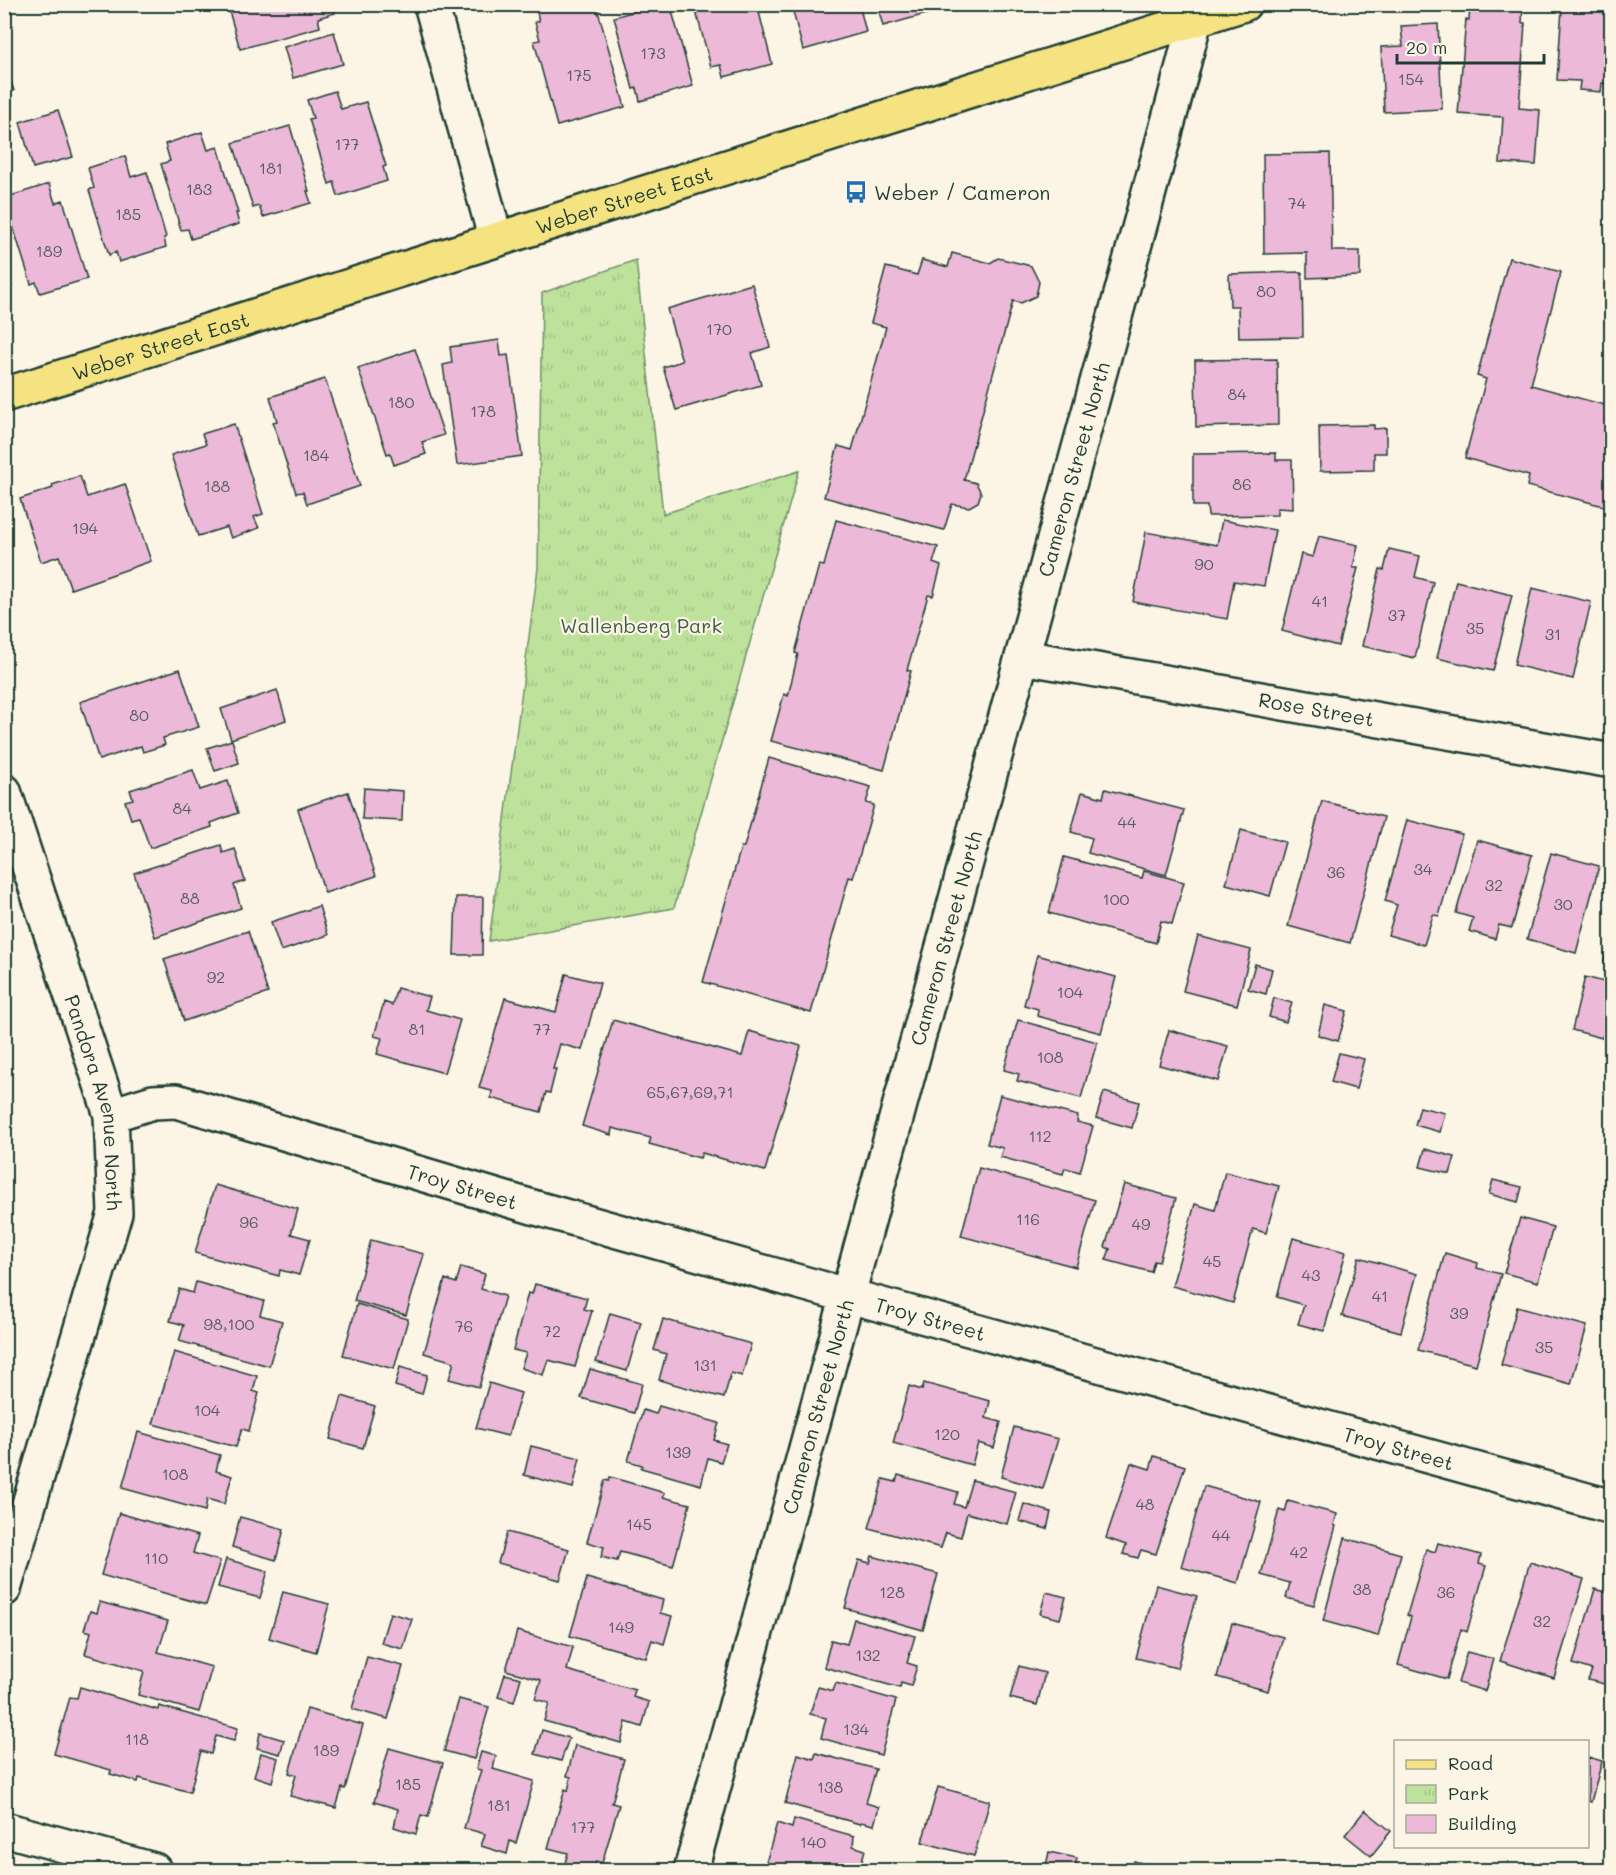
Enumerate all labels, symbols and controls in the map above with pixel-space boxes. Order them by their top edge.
scale bar [1397,27,1544,65]
text: 20 m [1406,35,1447,59]
house number: 173 [640,42,666,63]
house number: 175 [566,64,592,85]
house number: 154 [1398,68,1425,89]
house number: 177 [335,133,360,154]
house number: 181 [259,157,283,178]
street label: Weber Street East [532,159,716,240]
house number: 183 [186,178,212,199]
bus stop icon: Weber / Cameron [843,179,869,205]
place label: Weber / Cameron [874,179,1050,205]
house number: 74 [1288,192,1307,213]
house number: 185 [115,203,141,224]
house number: 189 [36,240,62,261]
house number: 80 [1256,280,1276,301]
street label: Weber Street East [69,306,252,386]
house number: 170 [706,318,732,339]
street label: Cameron Street North [1032,359,1115,579]
house number: 84 [1227,383,1247,404]
house number: 180 [388,391,414,412]
house number: 178 [470,400,496,421]
house number: 184 [303,444,330,465]
house number: 86 [1232,473,1252,494]
house number: 188 [204,475,231,496]
house number: 194 [72,517,99,538]
house number: 90 [1194,553,1214,574]
house number: 41 [1312,590,1328,611]
house number: 37 [1388,604,1406,625]
park label: Wallenberg Park [560,612,722,638]
house number: 35 [1466,617,1484,638]
house number: 31 [1545,623,1561,644]
street label: Rose Street [1257,686,1376,732]
house number: 80 [129,704,149,725]
house number: 84 [172,797,192,818]
house number: 44 [1118,811,1137,832]
street label: Cameron Street North [904,828,987,1048]
house number: 34 [1414,858,1433,879]
house number: 36 [1326,861,1346,882]
house number: 32 [1485,874,1503,895]
house number: 88 [180,887,200,908]
house number: 100 [1103,888,1130,909]
house number: 30 [1553,893,1573,914]
house number: 92 [207,966,225,987]
house number: 104 [1057,981,1084,1002]
street label: Pandora Avenue North [59,991,128,1211]
house number: 81 [409,1018,425,1039]
house number: 77 [533,1018,551,1039]
house number: 108 [1037,1046,1064,1067]
house number: 65,67,69,71 [646,1081,734,1102]
house number: 112 [1028,1125,1052,1146]
street label: Troy Street [404,1158,521,1215]
house number: 116 [1016,1208,1040,1229]
house number: 96 [239,1211,259,1232]
house number: 49 [1132,1213,1150,1234]
house number: 45 [1203,1250,1221,1271]
house number: 43 [1302,1264,1320,1285]
house number: 41 [1372,1285,1388,1306]
street label: Troy Street [872,1291,989,1346]
street label: Cameron Street North [776,1297,859,1517]
house number: 39 [1450,1302,1468,1323]
house number: 98,100 [204,1313,255,1334]
house number: 76 [455,1315,473,1336]
house number: 72 [543,1320,561,1341]
house number: 35 [1535,1336,1553,1357]
house number: 131 [693,1354,717,1375]
house number: 104 [194,1399,221,1420]
street label: Troy Street [1340,1420,1457,1476]
house number: 120 [934,1423,960,1444]
house number: 139 [665,1441,691,1462]
house number: 108 [162,1463,189,1484]
house number: 48 [1135,1493,1155,1514]
house number: 145 [626,1513,652,1534]
house number: 44 [1212,1524,1231,1545]
house number: 42 [1290,1541,1308,1562]
house number: 110 [144,1547,168,1568]
house number: 38 [1352,1578,1372,1599]
house number: 128 [879,1581,905,1602]
house number: 36 [1436,1581,1456,1602]
house number: 32 [1533,1610,1551,1631]
house number: 149 [608,1616,634,1637]
house number: 132 [855,1644,881,1665]
house number: 134 [843,1718,870,1739]
house number: 118 [125,1728,149,1749]
house number: 189 [313,1739,339,1760]
legend [1394,1740,1589,1848]
text: Road [1448,1751,1493,1775]
house number: 185 [395,1773,421,1794]
house number: 138 [817,1776,843,1797]
text: Park [1448,1781,1489,1805]
house number: 181 [487,1794,511,1815]
text: Building [1448,1811,1516,1835]
house number: 177 [571,1816,596,1837]
house number: 140 [800,1831,826,1852]

